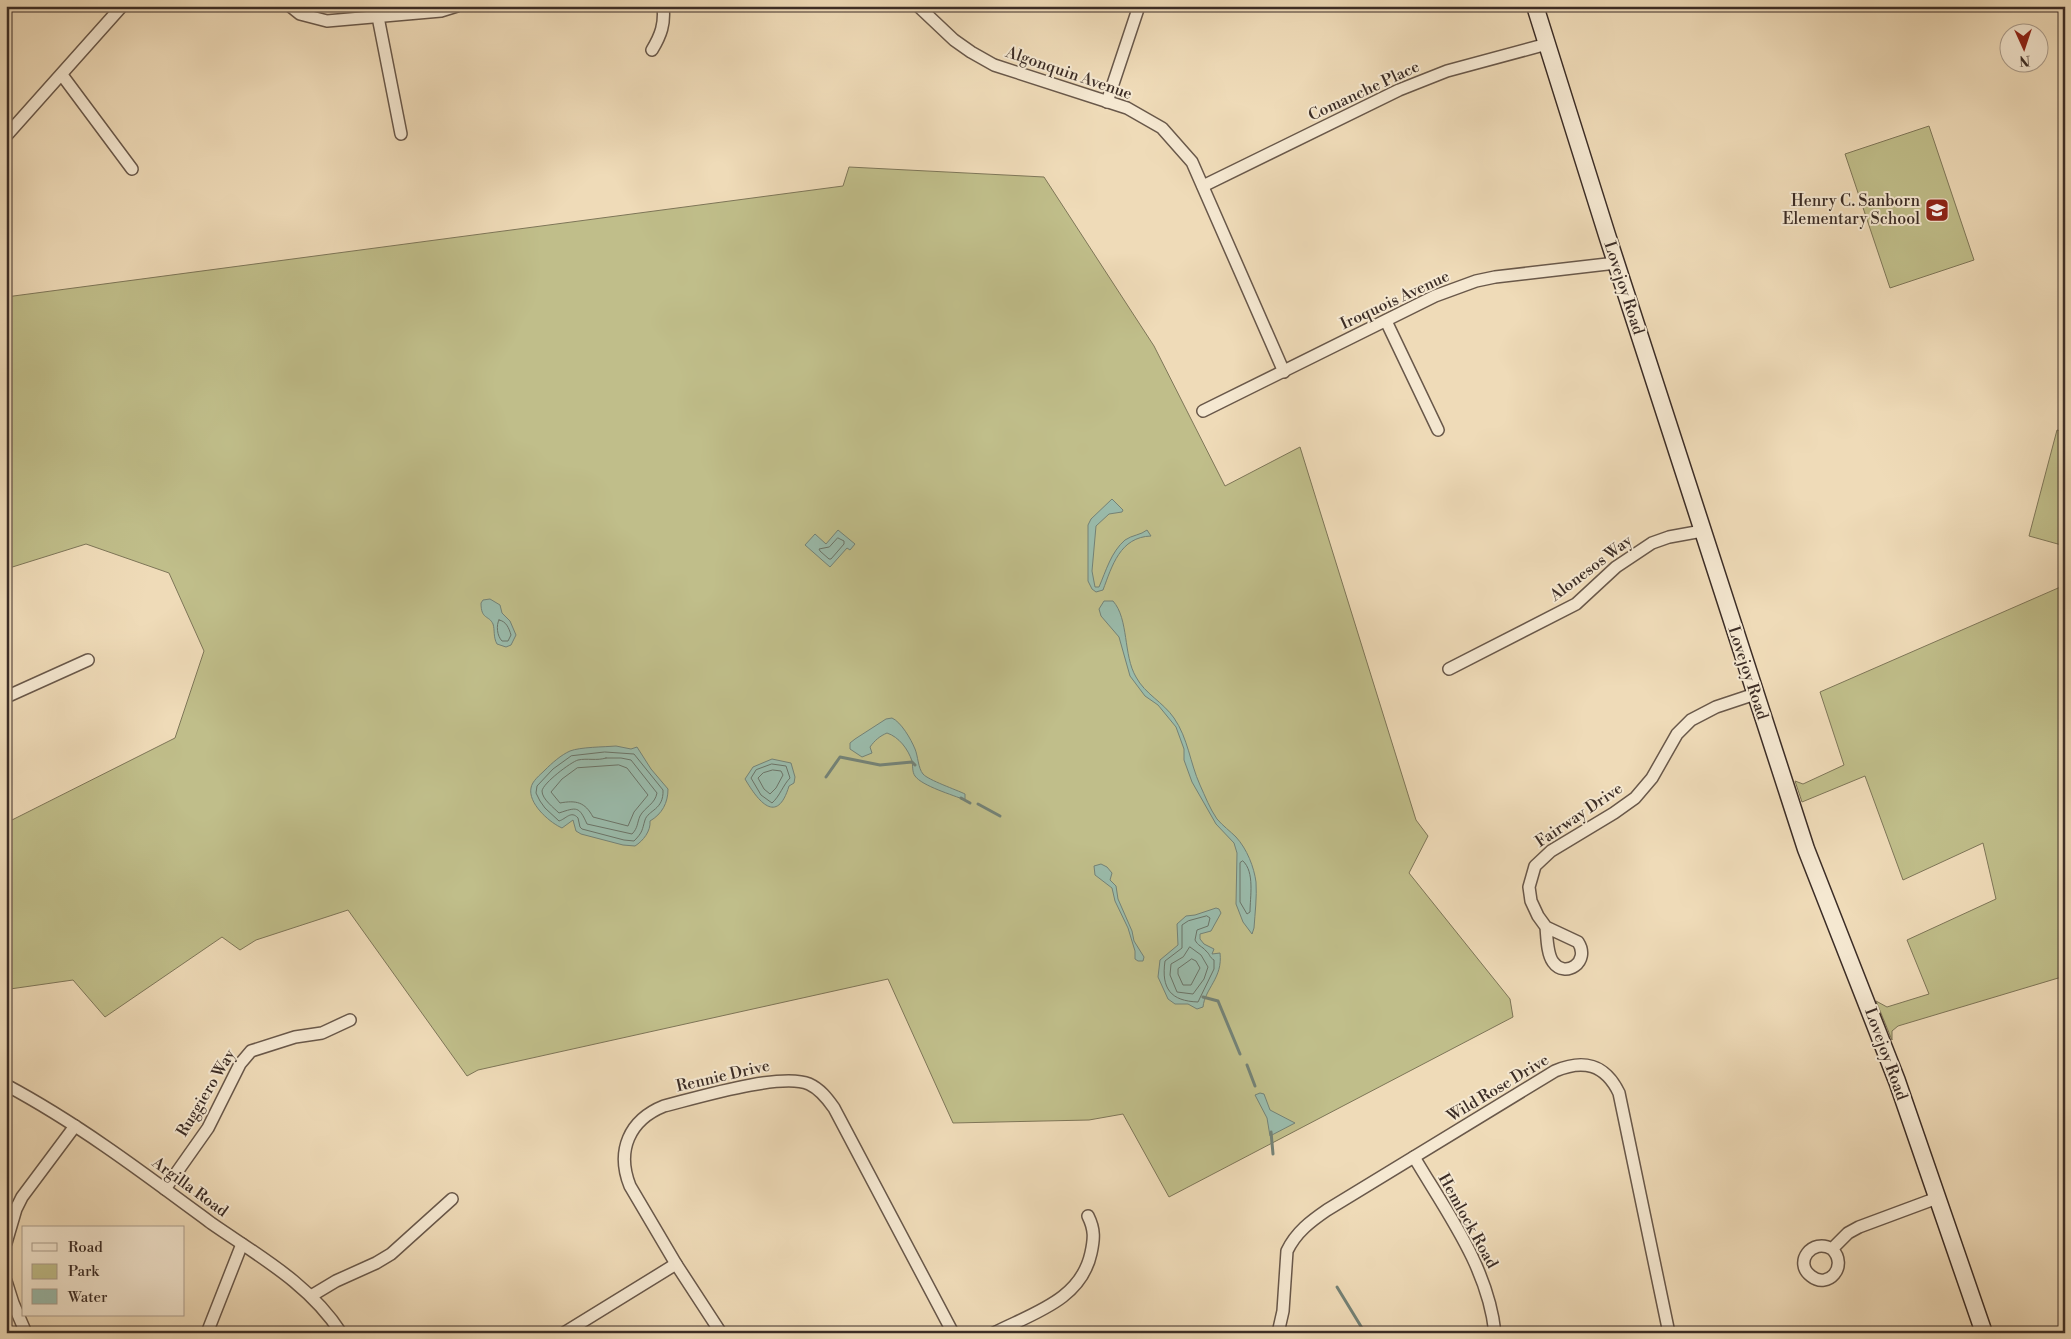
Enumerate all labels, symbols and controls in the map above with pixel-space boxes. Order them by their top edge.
north arrow [1998,22,2048,72]
street label: Algonquin Avenue [1002,42,1135,104]
text: N [2019,51,2031,69]
street label: Comanche Place [1305,56,1423,126]
place label: Henry C. Sanborn Elementary School [1783,191,1920,229]
school or university icon: Henry C. Sanborn Elementary School [1924,197,1950,223]
street label: Lovejoy Road [1599,239,1649,337]
street label: Iroquois Avenue [1337,266,1453,334]
street label: Alonesos Way [1545,530,1636,606]
street label: Lovejoy Road [1723,624,1773,722]
street label: Fairway Drive [1531,778,1627,852]
street label: Lovejoy Road [1860,1005,1912,1103]
street label: Ruggiero Way [172,1046,240,1140]
street label: Wild Rose Drive [1443,1050,1553,1127]
street label: Rennie Drive [674,1056,772,1096]
street label: Argilla Road [147,1152,232,1221]
street label: Hemlock Road [1434,1170,1502,1272]
legend [22,1226,185,1316]
text: Road [68,1238,103,1257]
text: Park [68,1262,100,1281]
text: Water [67,1288,108,1307]

